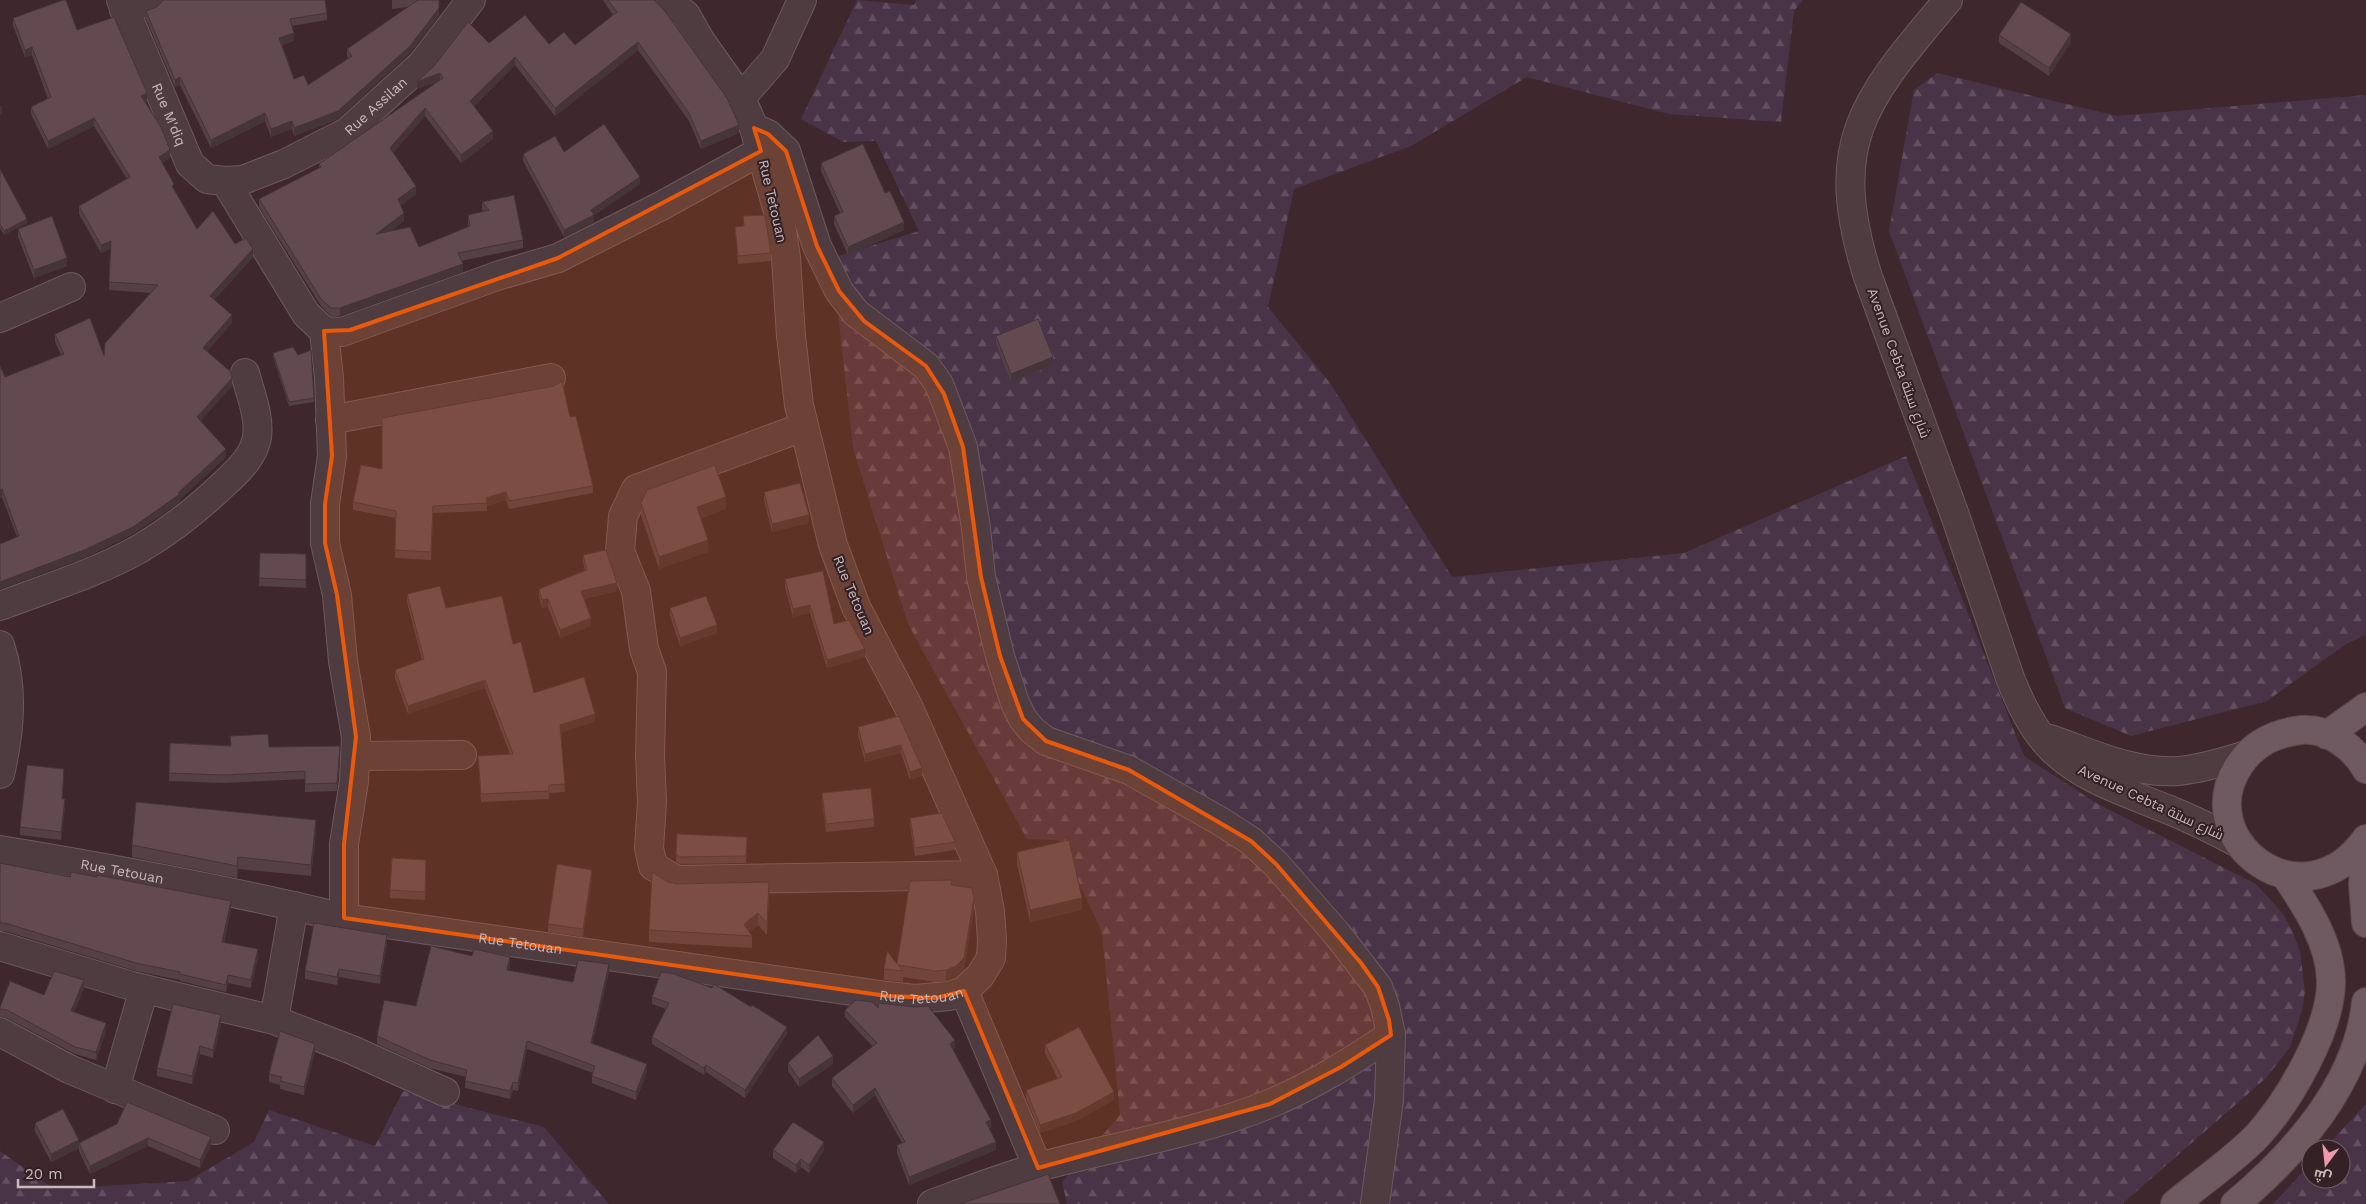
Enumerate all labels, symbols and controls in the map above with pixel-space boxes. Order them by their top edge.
street label: Rue Assilan [341,74,410,138]
street label: Rue M'diq [149,80,189,148]
street label: Rue Tetouan [756,158,790,244]
street label: Avenue Cebta شارع سبتة [1863,286,1934,441]
street label: Rue Tetouan [830,553,878,637]
street label: Avenue Cebta شارع سبتة [2075,761,2226,844]
street label: Rue Tetouan [79,856,165,887]
street label: Rue Tetouan [477,929,563,957]
street label: Rue Tetouan [878,984,965,1007]
north arrow [2301,1139,2351,1189]
scale bar [18,1156,94,1188]
text: 20 m [25,1165,63,1183]
text: ش [2312,1166,2334,1187]

